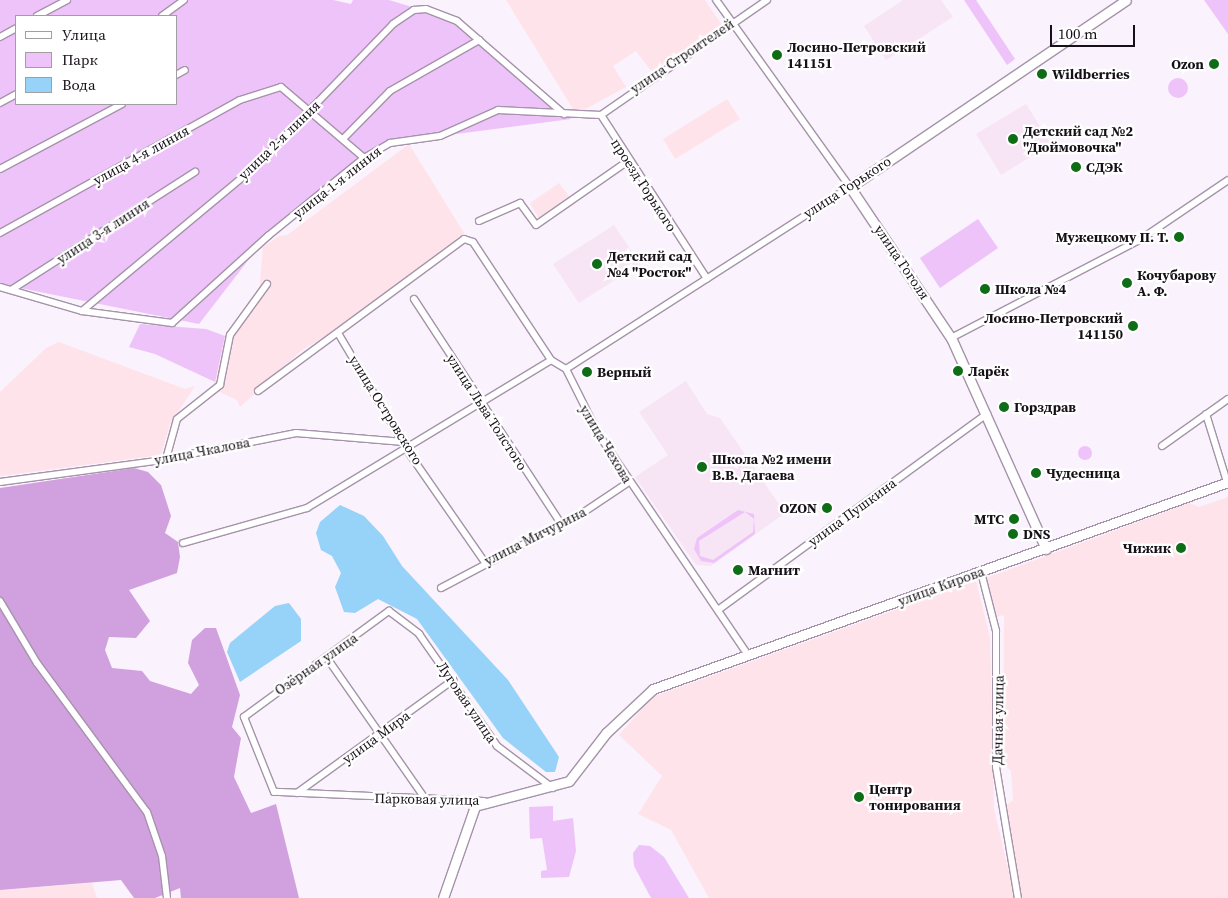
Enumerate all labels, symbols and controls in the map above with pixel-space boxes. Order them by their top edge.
legend [15,15,178,105]
street label: улица Строителей [627,15,737,97]
scale bar [1053,15,1138,47]
text: 100 m [1058,23,1098,44]
text: Улица [62,24,106,45]
place label: Лосино-Петровский 141151 [787,39,926,72]
text: Парк [62,49,98,70]
marker: Лосино-Петровский 141151 [771,49,783,61]
place label: Ozon [1171,56,1204,72]
marker: Ozon [1208,58,1220,70]
place label: Wildberries [1052,66,1130,82]
marker: Wildberries [1036,68,1048,80]
text: Вода [62,74,96,95]
street label: улица 2-я линия [235,97,323,183]
street label: улица 4-я линия [90,122,192,188]
place label: Детский сад №2 "Дюймовочка" [1023,123,1133,156]
marker: Детский сад №2 "Дюймовочка" [1007,133,1019,145]
street label: проезд Горького [608,135,680,235]
street label: улица 1-я линия [290,142,384,222]
street label: улица Горького [800,152,894,222]
place label: СДЭК [1086,159,1123,175]
marker: СДЭК [1070,161,1082,173]
street label: улица 3-я линия [53,195,153,267]
street label: улица Гоголя [871,221,933,303]
place label: Мужецкому П. Т. [1055,229,1169,245]
marker: Мужецкому П. Т. [1173,231,1185,243]
place label: Детский сад №4 "Росток" [607,248,692,280]
marker: Детский сад №4 "Росток" [591,258,603,270]
place label: Кочубарову А. Ф. [1137,267,1216,300]
marker: Кочубарову А. Ф. [1121,277,1133,289]
place label: Школа №4 [995,281,1066,297]
marker: Школа №4 [979,283,991,295]
place label: Лосино-Петровский 141150 [984,310,1123,342]
marker: Лосино-Петровский 141150 [1127,320,1139,332]
street label: улица Льва Толстого [443,351,531,473]
street label: улица Островского [346,352,426,468]
place label: Ларёк [968,363,1009,379]
place label: Верный [597,364,651,380]
marker: Ларёк [952,365,964,377]
marker: Верный [581,366,593,378]
place label: Горздрав [1014,399,1076,415]
marker: Горздрав [998,401,1010,413]
street label: улица Чехова [576,402,636,486]
street label: улица Чкалова [153,433,251,469]
place label: Школа №2 имени В.В. Дагаева [712,451,831,484]
marker: Школа №2 имени В.В. Дагаева [696,461,708,473]
place label: Чудесница [1046,465,1120,481]
marker: Чудесница [1030,467,1042,479]
street label: улица Пушкина [805,474,899,550]
place label: OZON [780,500,817,516]
marker: OZON [821,502,833,514]
street label: улица Мичурина [481,503,589,569]
place label: МТС [974,511,1004,527]
marker: МТС [1008,513,1020,525]
place label: DNS [1023,526,1050,542]
marker: DNS [1007,528,1019,540]
place label: Чижик [1123,540,1171,556]
marker: Чижик [1175,542,1187,554]
place label: Магнит [748,562,800,578]
street label: улица Кирова [895,563,987,609]
marker: Магнит [732,564,744,576]
street label: Озёрная улица [271,629,361,699]
street label: Луговая улица [434,658,500,746]
street label: Дачная улица [989,675,1007,765]
street label: улица Мира [339,707,413,767]
place label: Центр тонирования [869,781,961,814]
street label: Парковая улица [374,790,480,808]
marker: Центр тонирования [853,791,865,803]

